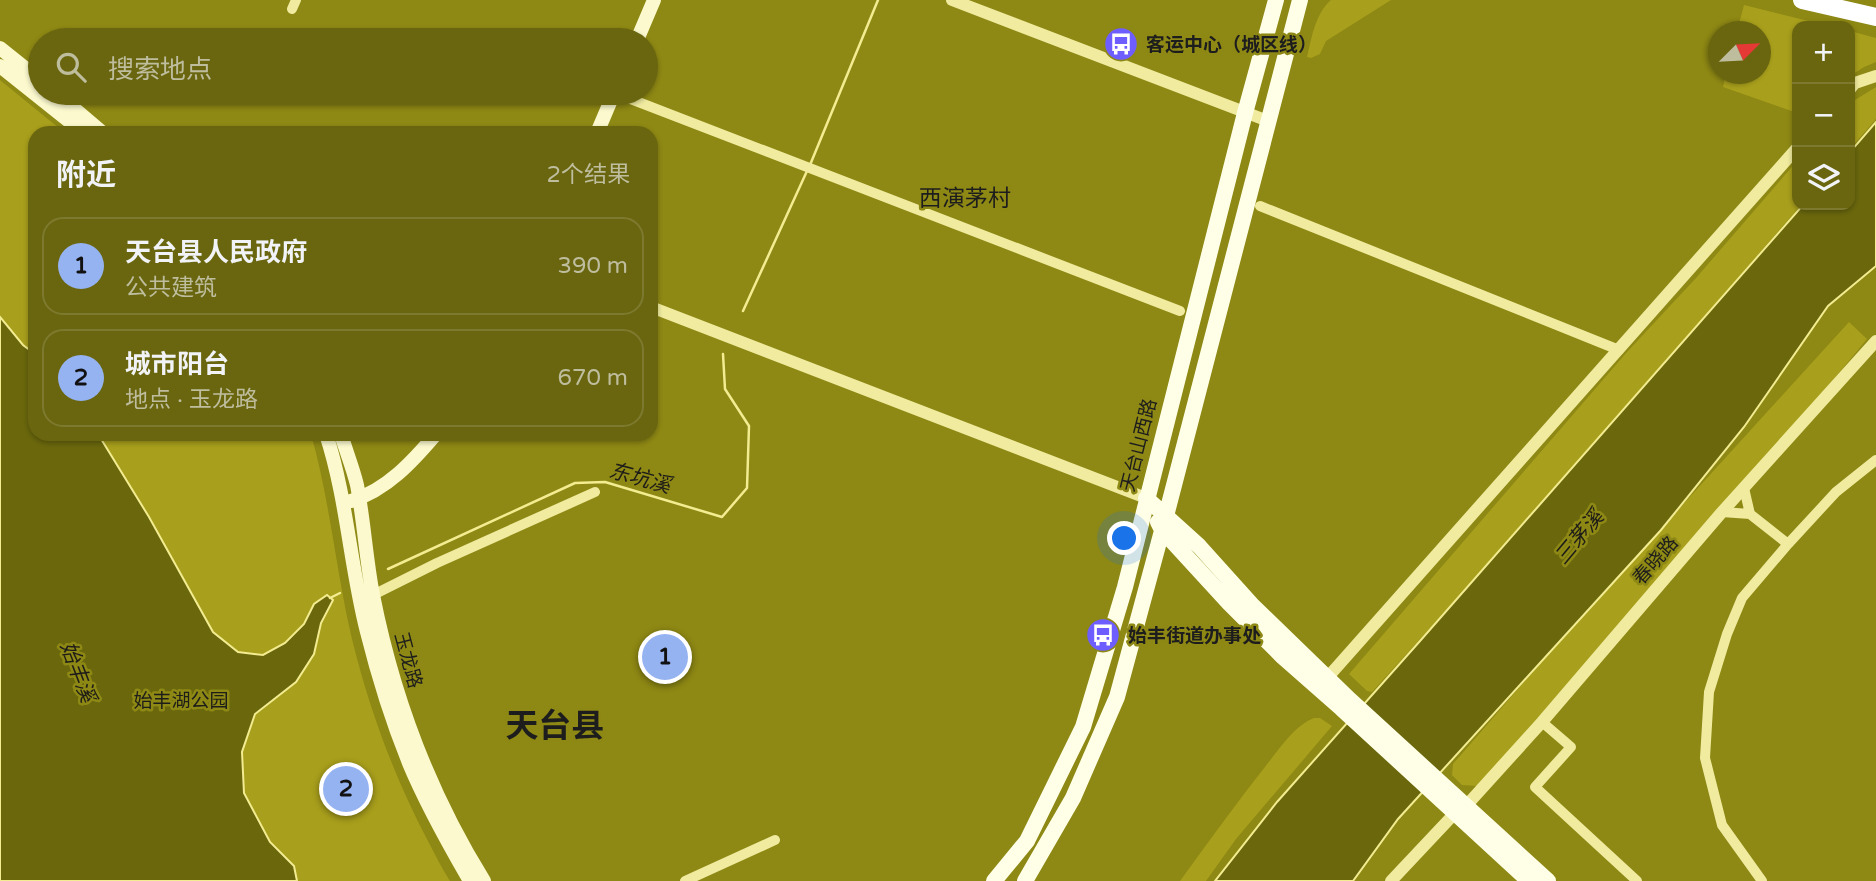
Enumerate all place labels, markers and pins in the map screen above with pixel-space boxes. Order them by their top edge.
bus stop icon: 客运中心（城区线） [1102,25,1140,63]
place label: 客运中心（城区线） [1146,34,1317,56]
bus stop icon: 始丰街道办事处 [1084,616,1122,654]
place label: 始丰街道办事处 [1128,625,1261,647]
pin: 1 [642,631,688,683]
pin: 2 [323,763,369,815]

